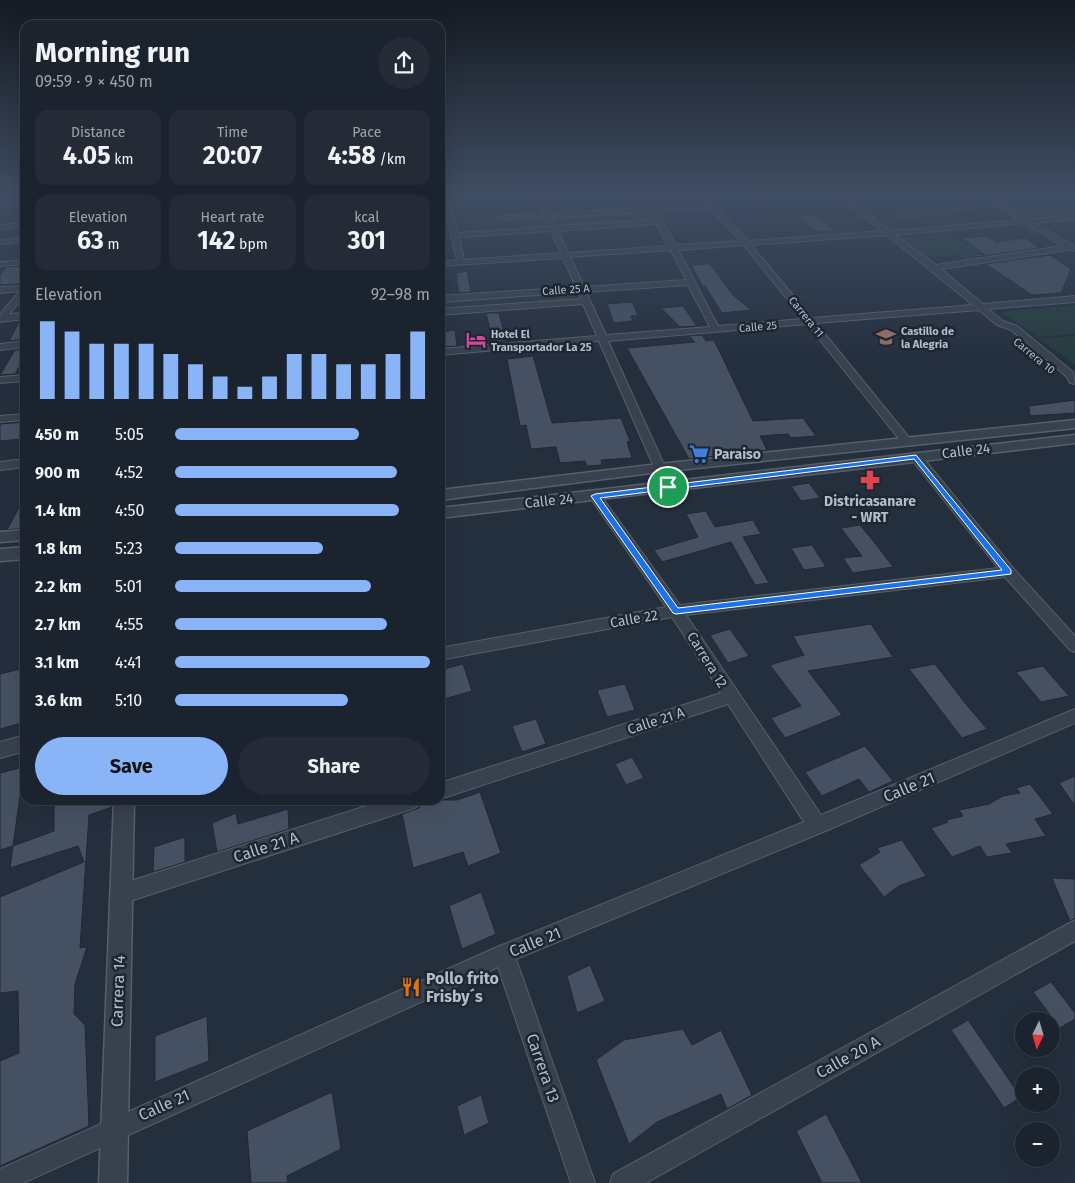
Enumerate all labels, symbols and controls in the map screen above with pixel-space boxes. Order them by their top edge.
text: Morning run [35,36,190,69]
button: share [378,37,430,89]
text: 09:59 · 9 × 450 m [35,72,153,91]
text: Distance [71,124,125,141]
text: Time [217,124,248,141]
text: Pace [352,124,381,141]
text: 4.05 [63,141,111,171]
text: 20:07 [203,141,262,171]
text: 4:58 [328,141,376,171]
text: km [111,151,134,168]
text: /km [376,151,406,168]
text: Elevation [69,209,128,226]
text: Heart rate [201,209,264,226]
text: kcal [354,209,379,226]
text: 63 [77,226,104,256]
text: 142 [197,226,235,256]
text: 301 [347,226,386,256]
text: m [104,236,119,253]
text: bpm [235,236,268,253]
street label: Calle 25 A [542,282,591,298]
text: Elevation [35,285,102,304]
text: 92–98 m [371,285,430,304]
street label: Carrera 11 [786,294,826,340]
street label: Calle 25 [738,319,778,335]
place label: Castillo de la Alegria [901,325,954,351]
school or university icon: Castillo de la Alegria [875,326,897,348]
place label: Hotel El Transportador La 25 [491,328,592,354]
hotel icon: Hotel El Transportador La 25 [465,329,487,351]
street label: Carrera 10 [1011,335,1057,377]
text: 450 m [35,425,79,444]
text: 5:05 [115,425,144,444]
street label: Calle 24 [941,440,992,462]
supermarket icon: Paraiso [688,443,710,465]
place label: Paraiso [714,446,761,463]
text: 900 m [35,463,80,482]
text: 4:52 [115,463,143,482]
pin [647,466,689,508]
pharmacy icon: Districasanare - WRT [859,469,881,491]
icon: arrive [654,473,682,501]
street label: Calle 24 [524,490,575,512]
place label: Districasanare - WRT [824,493,916,526]
text: 1.4 km [35,501,81,520]
text: 4:50 [115,501,144,520]
text: 1.8 km [35,539,82,558]
text: 5:23 [115,539,143,558]
text: 2.2 km [35,577,82,596]
text: 5:01 [115,577,142,596]
street label: Calle 22 [609,606,659,632]
text: 2.7 km [35,615,81,634]
text: 4:55 [115,615,143,634]
street label: Carrera 12 [683,629,731,691]
text: 3.1 km [35,653,79,672]
text: 4:41 [115,653,142,672]
text: 3.6 km [35,691,82,710]
text: 5:10 [115,691,142,710]
street label: Calle 21 A [625,704,687,738]
button: Save [35,737,228,795]
button: Share [238,737,430,795]
street label: Calle 21 [880,768,938,806]
street label: Calle 21 A [231,827,302,866]
street label: Calle 21 [506,923,564,961]
street label: Carrera 14 [107,954,129,1027]
place label: Pollo frito Frisby´s [426,969,499,1006]
restaurant icon: Pollo frito Frisby´s [400,976,422,998]
north arrow [1015,1012,1060,1058]
map controls [1015,1012,1060,1167]
street label: Carrera 13 [522,1031,564,1105]
street label: Calle 20 A [813,1031,884,1082]
button: + [1015,1067,1060,1112]
street label: Calle 21 [135,1085,193,1125]
button: − [1015,1122,1060,1167]

